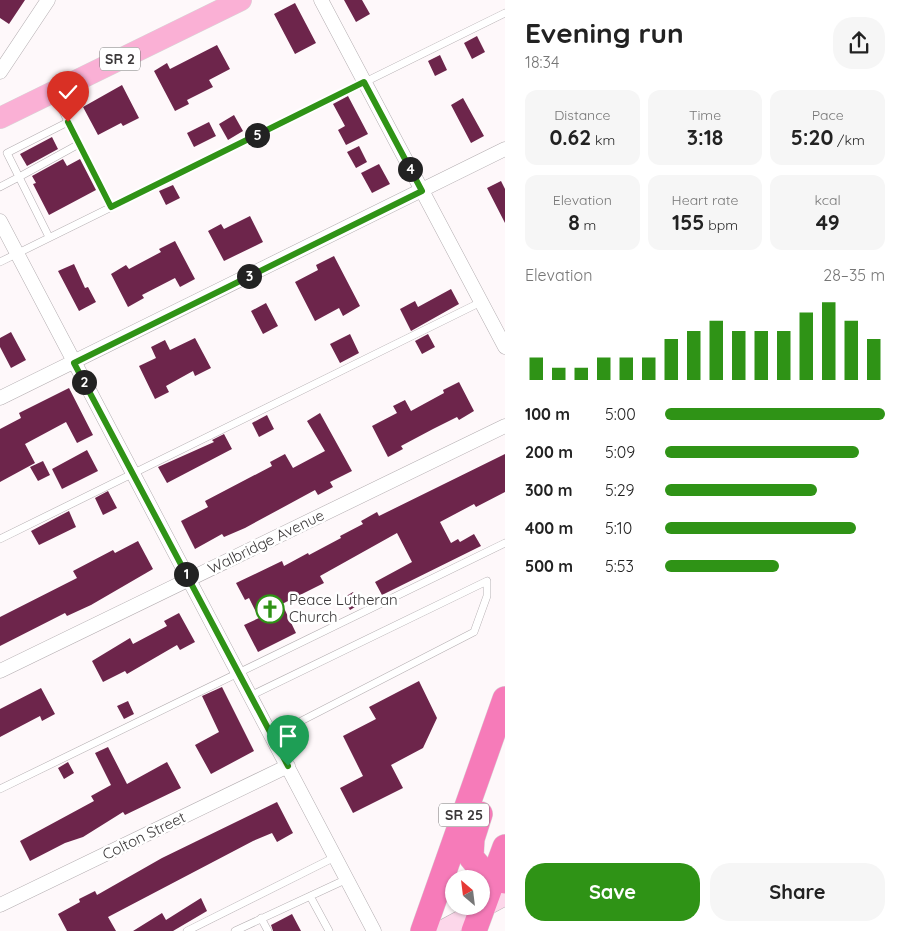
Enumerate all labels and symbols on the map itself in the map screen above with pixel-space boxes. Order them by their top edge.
road number: SR 2 [100,48,140,70]
pin [47,71,89,122]
pin: 5 [244,122,270,148]
pin: 4 [398,156,422,182]
pin: 3 [236,264,262,288]
pin: 2 [72,370,96,394]
street label: Walbridge Avenue [205,505,327,578]
pin: 1 [174,562,198,586]
place label: Peace Lutheran Church [289,590,398,626]
church icon: Peace Lutheran Church [255,594,285,624]
pin [267,715,309,766]
road number: SR 25 [439,804,489,826]
street label: Colton Street [99,807,188,864]
north arrow [445,870,490,915]

